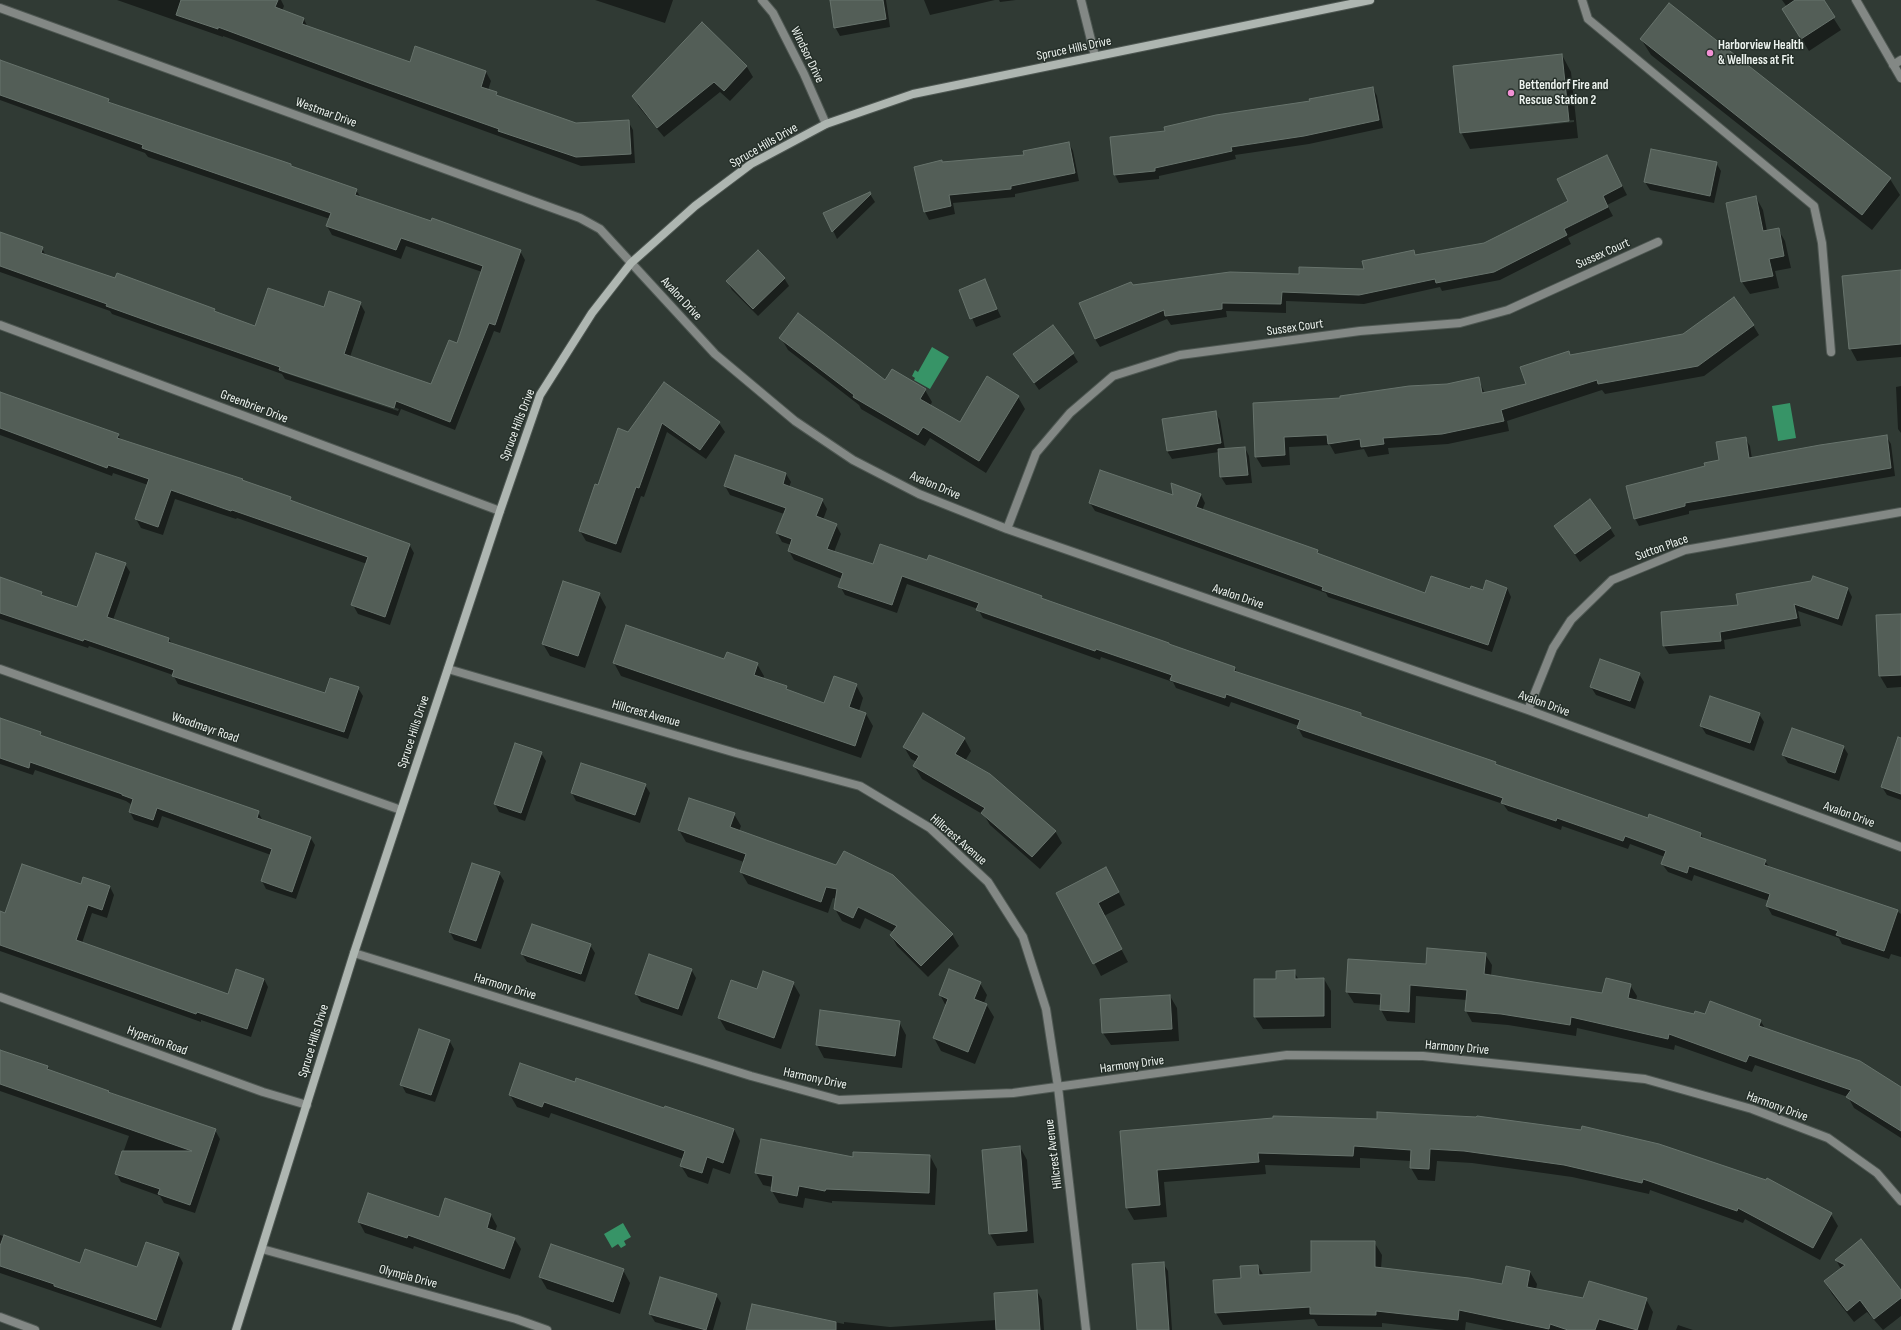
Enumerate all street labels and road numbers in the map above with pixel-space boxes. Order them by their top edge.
street label: Windsor Drive [787,24,827,86]
street label: Spruce Hills Drive [1035,33,1113,65]
street label: Westmar Drive [293,95,359,131]
street label: Spruce Hills Drive [727,120,801,172]
street label: Sussex Court [1574,235,1632,273]
street label: Avalon Drive [657,274,705,324]
street label: Sussex Court [1266,316,1324,340]
street label: Greenbrier Drive [218,387,290,427]
street label: Spruce Hills Drive [497,387,539,463]
street label: Avalon Drive [907,468,963,504]
street label: Sutton Place [1633,531,1691,565]
street label: Avalon Drive [1210,581,1266,613]
street label: Avalon Drive [1516,688,1572,720]
street label: Spruce Hills Drive [395,694,433,770]
street label: Hillcrest Avenue [610,697,682,731]
street label: Woodmayr Road [169,709,241,747]
street label: Avalon Drive [1821,799,1877,831]
street label: Hillcrest Avenue [926,811,990,869]
street label: Harmony Drive [472,970,538,1004]
street label: Spruce Hills Drive [295,1002,333,1080]
street label: Hyperion Road [125,1023,189,1059]
street label: Harmony Drive [1424,1037,1490,1059]
street label: Harmony Drive [1099,1053,1165,1077]
street label: Harmony Drive [782,1065,848,1093]
street label: Harmony Drive [1744,1089,1810,1125]
street label: Hillcrest Avenue [1042,1118,1066,1190]
street label: Olympia Drive [377,1262,439,1292]

